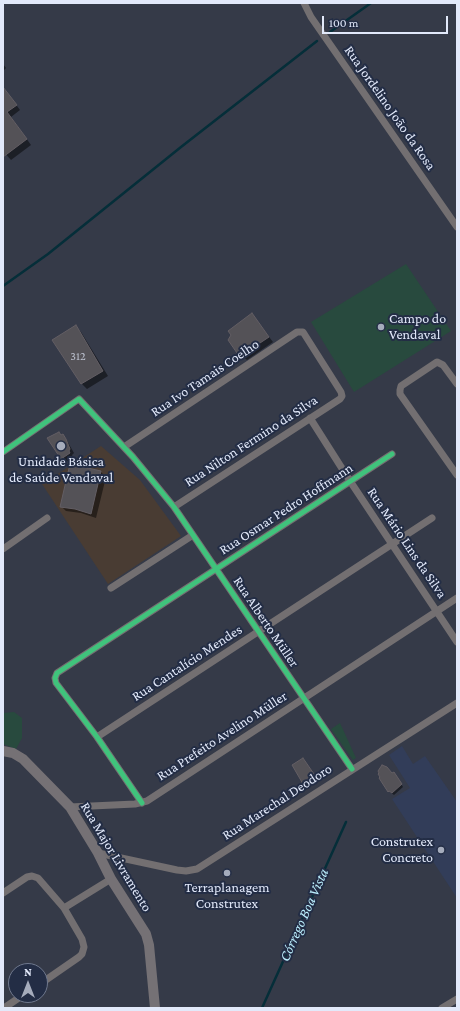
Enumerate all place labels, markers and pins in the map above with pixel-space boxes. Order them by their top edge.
place label: Campo do Vendaval [389,311,446,344]
marker: Campo do Vendaval [376,322,386,332]
marker: Unidade Básica de Saúde Vendaval [55,440,67,452]
place label: Unidade Básica de Saúde Vendaval [9,454,113,486]
place label: Construtex Concreto [371,834,433,866]
marker: Construtex Concreto [436,845,446,855]
marker: Terraplanagem Construtex [222,868,232,878]
place label: Terraplanagem Construtex [185,880,269,912]

